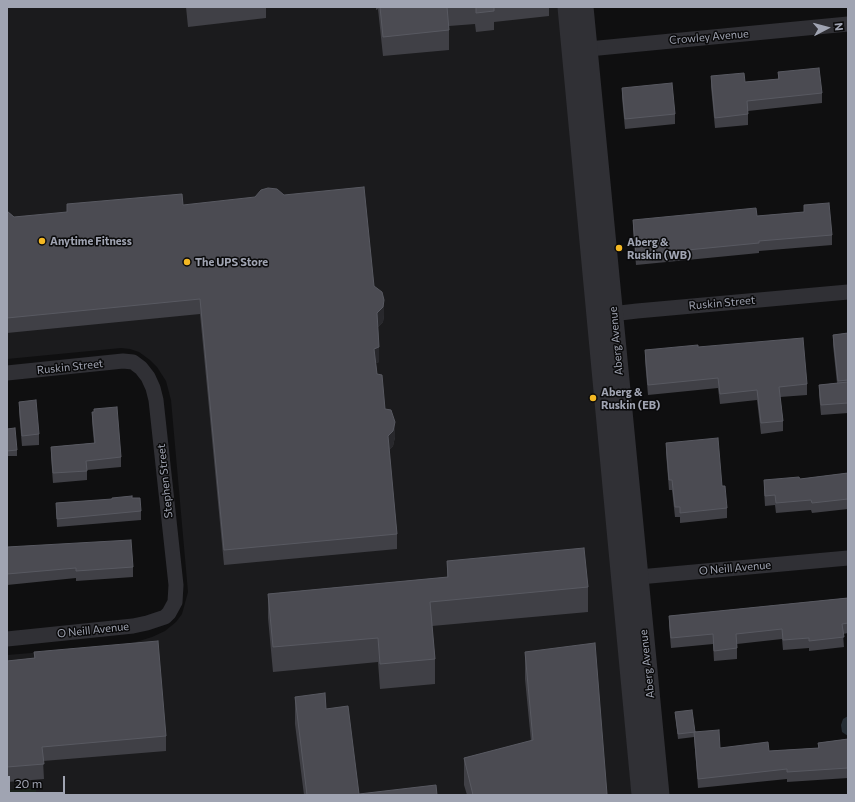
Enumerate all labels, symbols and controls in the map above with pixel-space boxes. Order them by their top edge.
north arrow [807,8,847,48]
text: N [833,22,846,31]
street label: Crowley Avenue [669,27,749,47]
place label: Anytime Fitness [50,234,132,248]
place label: Aberg & Ruskin (WB) [627,235,691,261]
marker: Anytime Fitness [37,236,47,246]
marker: Aberg & Ruskin (WB) [614,243,624,253]
place label: The UPS Store [195,255,268,269]
marker: The UPS Store [182,257,192,267]
street label: Ruskin Street [688,294,756,312]
street label: Aberg Avenue [606,306,626,376]
street label: Ruskin Street [36,357,104,377]
place label: Aberg & Ruskin (EB) [601,385,660,411]
marker: Aberg & Ruskin (EB) [588,393,598,403]
street label: Stephen Street [155,443,175,519]
street label: O Neill Avenue [698,558,772,578]
street label: O Neill Avenue [56,620,130,640]
street label: Aberg Avenue [637,629,657,699]
scale bar [10,768,67,794]
text: 20 m [15,776,42,790]

